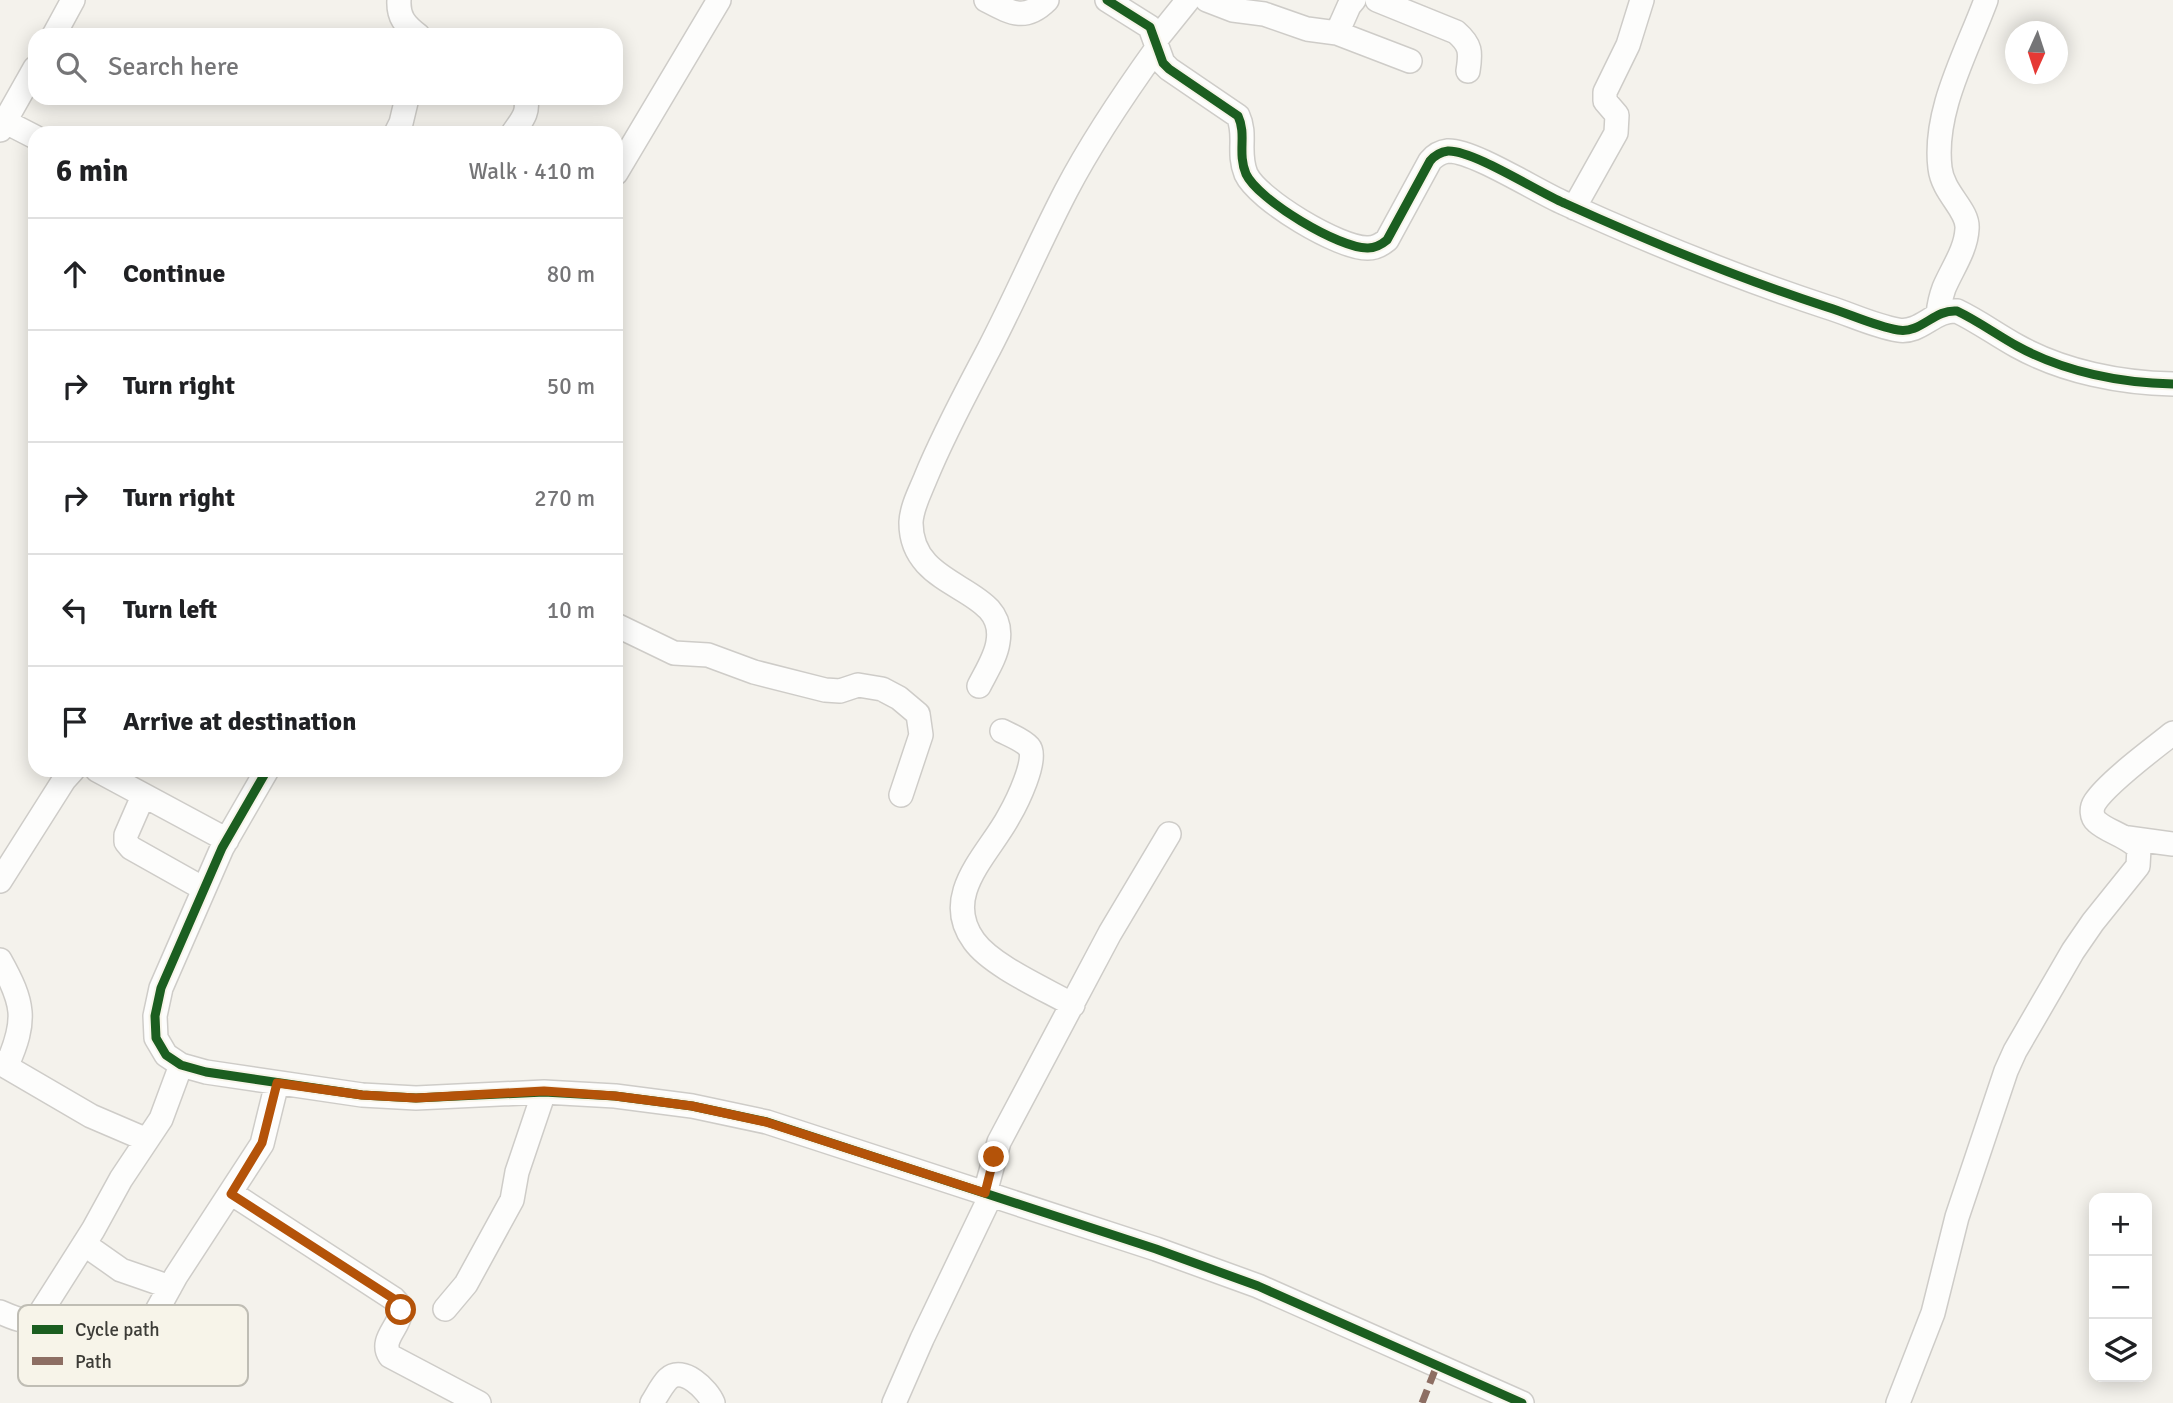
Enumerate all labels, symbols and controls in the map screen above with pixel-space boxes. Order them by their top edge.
north arrow [2005,21,2068,84]
search box [28,28,623,105]
icon: search [52,48,90,86]
text: Search here [108,51,239,83]
text: 6 min [56,153,128,190]
text: Walk · 410 m [469,157,595,186]
icon: ahead [56,255,94,293]
text: Continue [123,258,225,290]
text: 80 m [547,260,595,289]
icon: right [56,367,94,405]
text: Turn right [123,370,235,402]
text: 50 m [547,372,595,401]
icon: right [56,479,94,517]
text: Turn right [123,482,235,514]
text: 270 m [534,484,595,513]
icon: left [56,591,94,629]
text: Turn left [123,594,217,626]
text: 10 m [547,596,595,625]
icon: arrive [56,703,94,741]
text: Arrive at destination [123,706,356,738]
route end [978,1141,1009,1172]
map controls [2089,1193,2152,1382]
button: + [2089,1193,2152,1256]
button: − [2089,1256,2152,1319]
route start [385,1294,416,1325]
legend [18,1305,248,1386]
text: Cycle path [75,1318,160,1342]
button: layers [2089,1319,2152,1382]
text: Path [75,1350,112,1374]

